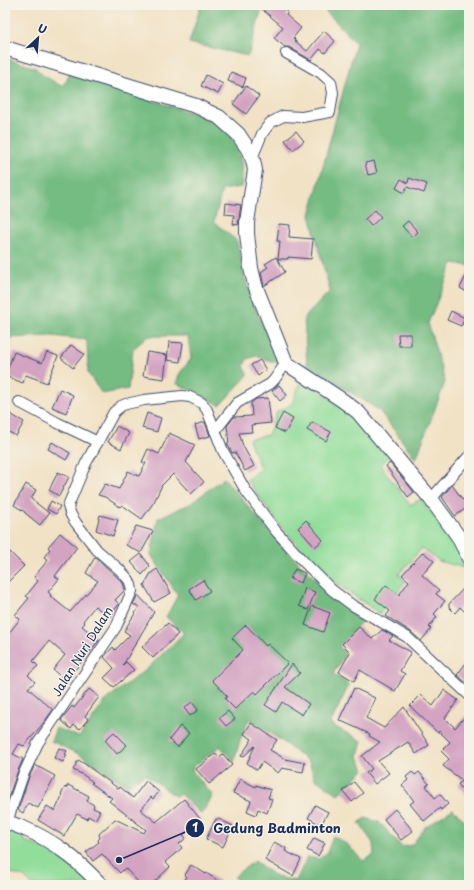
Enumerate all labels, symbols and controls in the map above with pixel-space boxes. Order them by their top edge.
north arrow [18,18,58,58]
text: U [35,19,50,38]
street label: Jalan Nuri Dalam [47,602,117,700]
callout: Gedung Badminton [185,816,348,841]
text: 1 [192,818,198,836]
text: Gedung Badminton [213,818,341,837]

